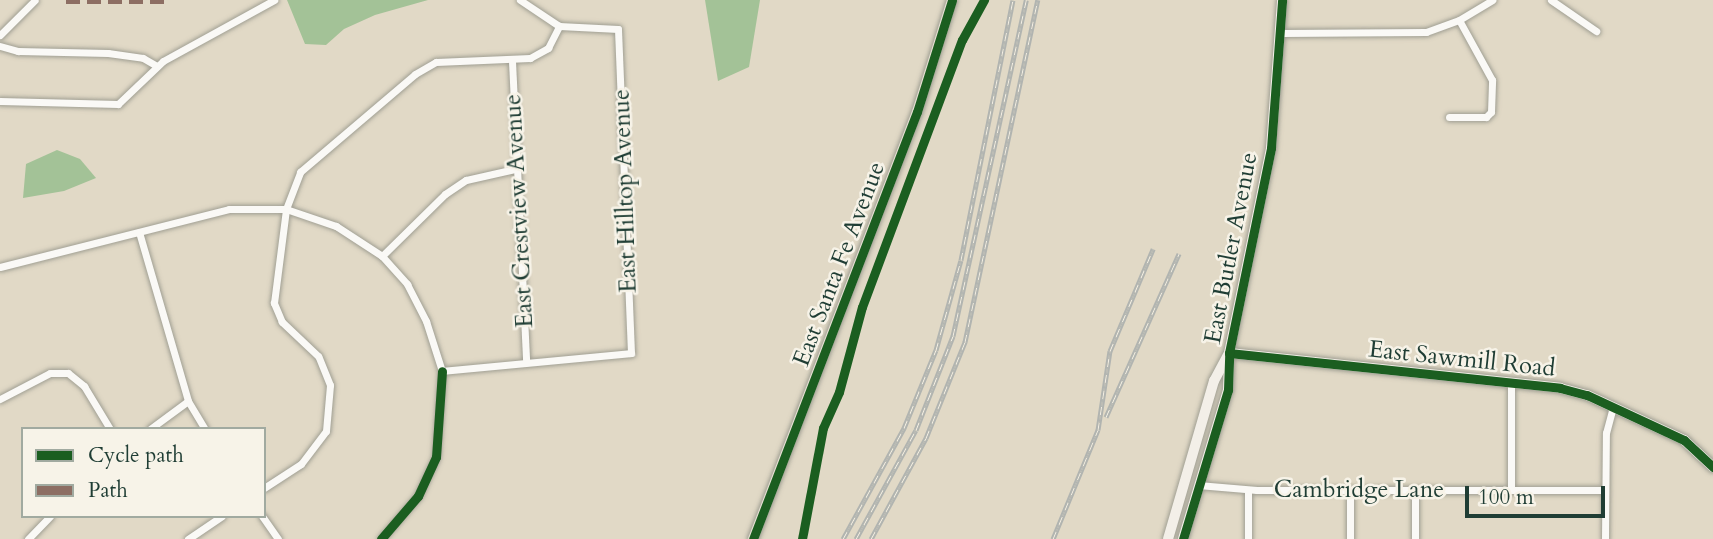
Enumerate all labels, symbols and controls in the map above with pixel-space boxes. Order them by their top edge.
street label: East Hilltop Avenue [607,89,643,293]
street label: East Crestview Avenue [498,93,540,329]
street label: East Butler Avenue [1198,150,1264,346]
street label: East Santa Fe Avenue [787,158,891,370]
street label: East Sawmill Road [1367,335,1557,383]
legend [21,427,266,518]
text: Cycle path [88,441,184,470]
scale bar [1468,472,1608,516]
text: Path [88,476,128,505]
street label: Cambridge Lane [1274,476,1444,504]
text: 100 m [1478,483,1534,512]

